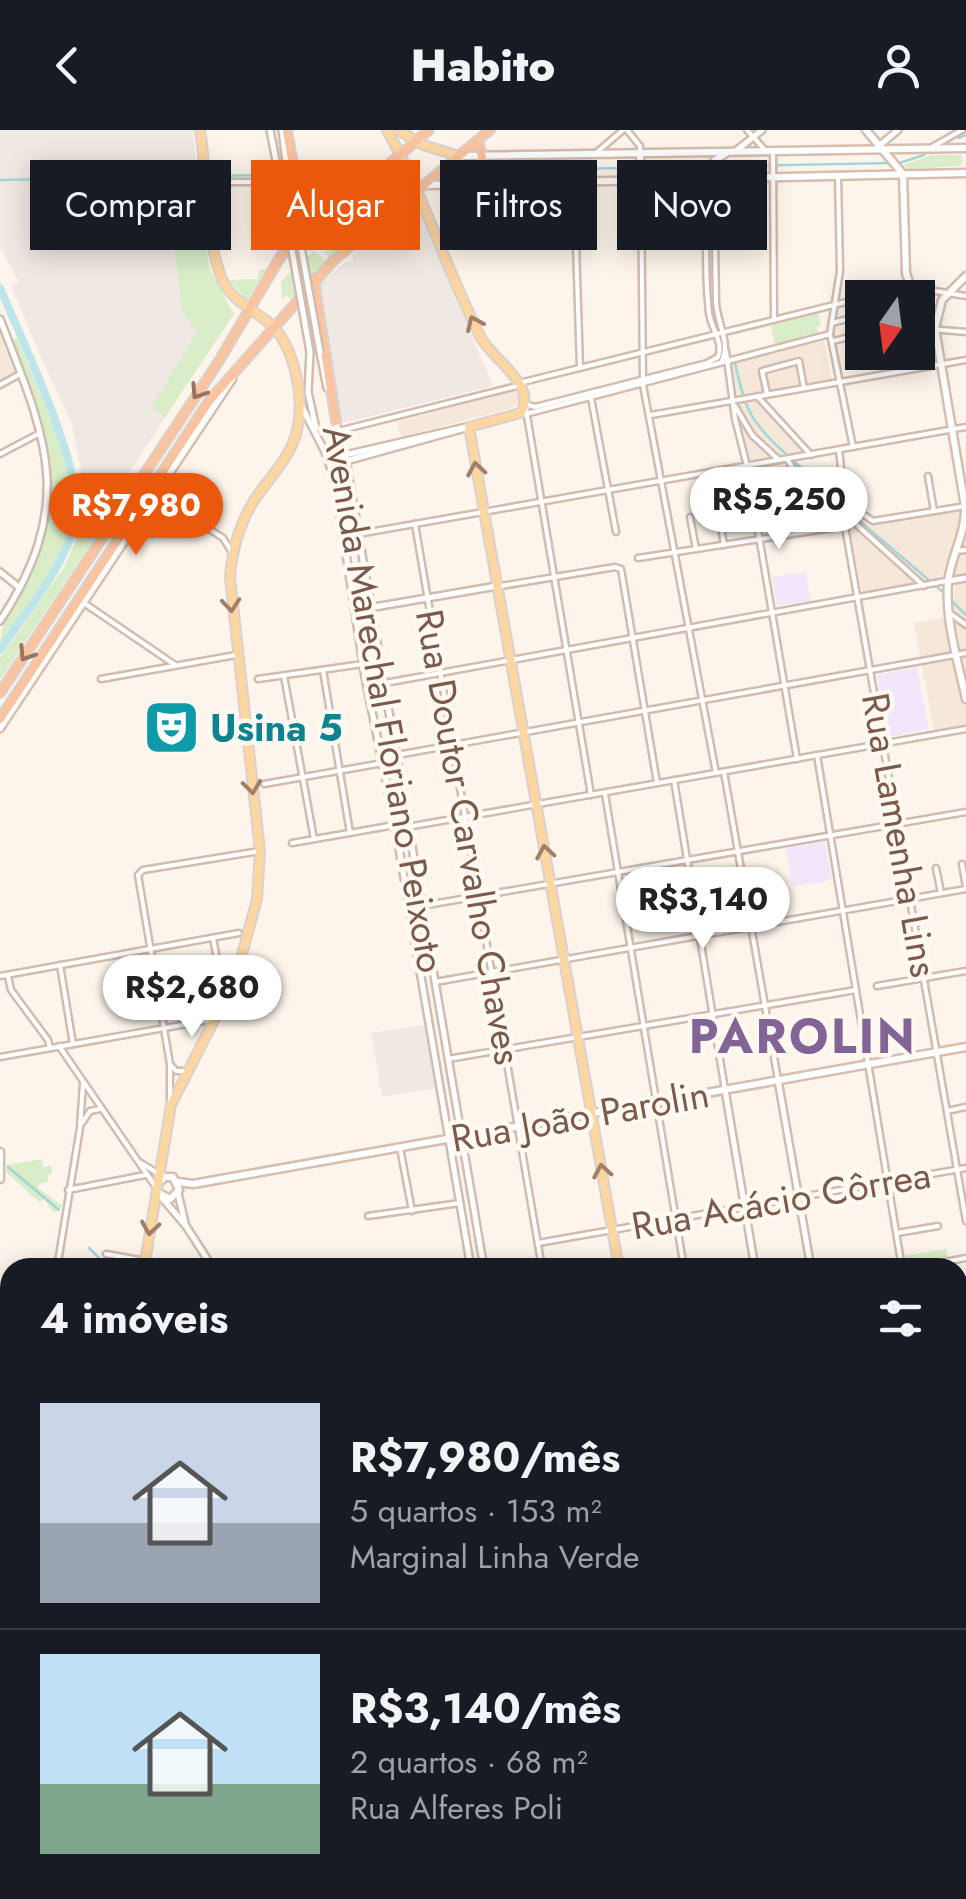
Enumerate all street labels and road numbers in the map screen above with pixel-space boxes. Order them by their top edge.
street label: Avenida Marechal Floriano Peixoto [309,421,459,977]
street label: Rua Doutor Carvalho Chaves [402,605,536,1069]
street label: Rua Lamenha Lins [848,689,952,981]
street label: Rua João Parolin [447,1066,713,1166]
street label: Rua Acácio Côrrea [627,1147,935,1253]

